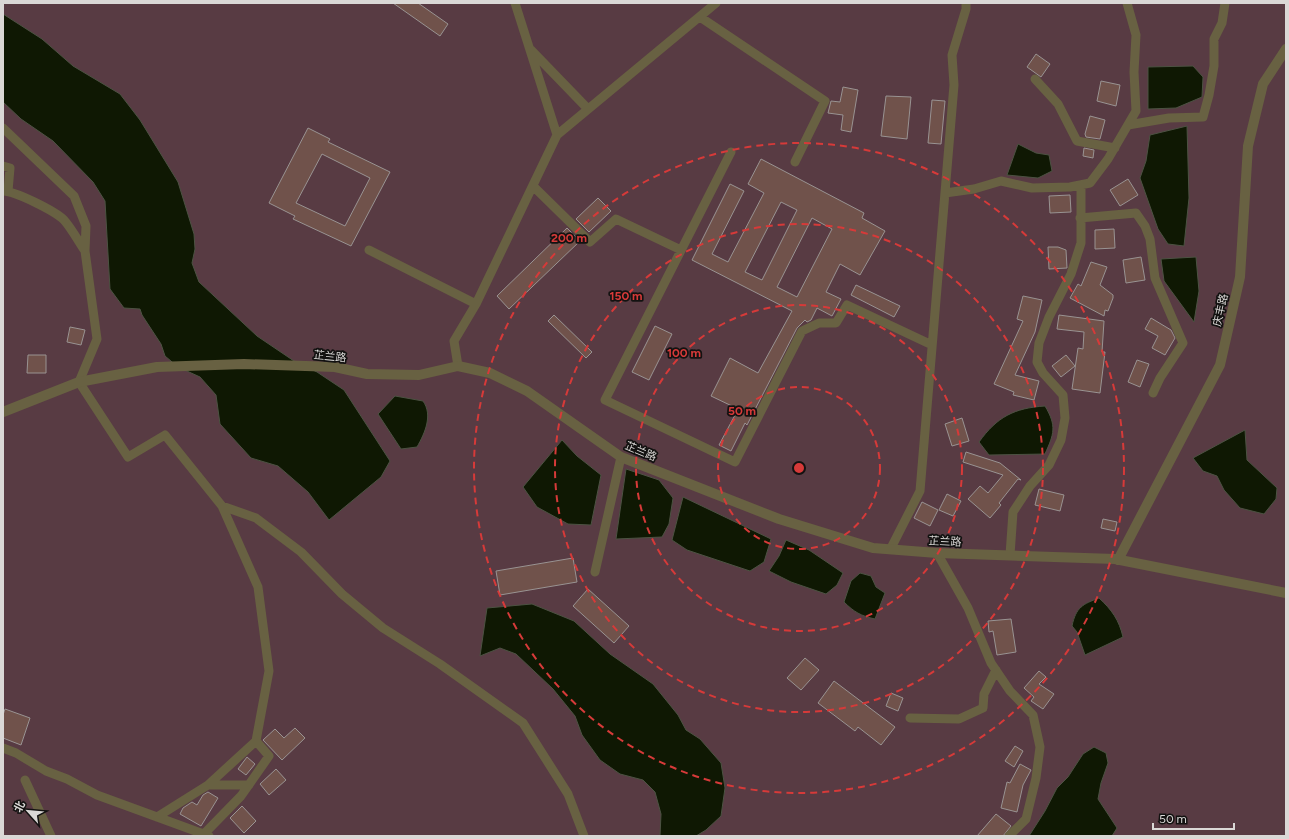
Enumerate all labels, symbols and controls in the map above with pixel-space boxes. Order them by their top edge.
text: 200 m [551,231,587,245]
text: 150 m [609,289,643,303]
street label: 庆丰路 [1210,293,1231,328]
text: 100 m [667,346,701,360]
street label: 芷兰路 [313,348,347,365]
text: 50 m [728,404,756,418]
street label: 芷兰路 [623,439,659,464]
centre of rings [792,461,806,475]
street label: 芷兰路 [928,534,962,549]
north arrow [8,791,48,831]
text: 北 [11,799,28,815]
scale bar [1153,805,1234,831]
text: 50 m [1159,812,1187,826]

